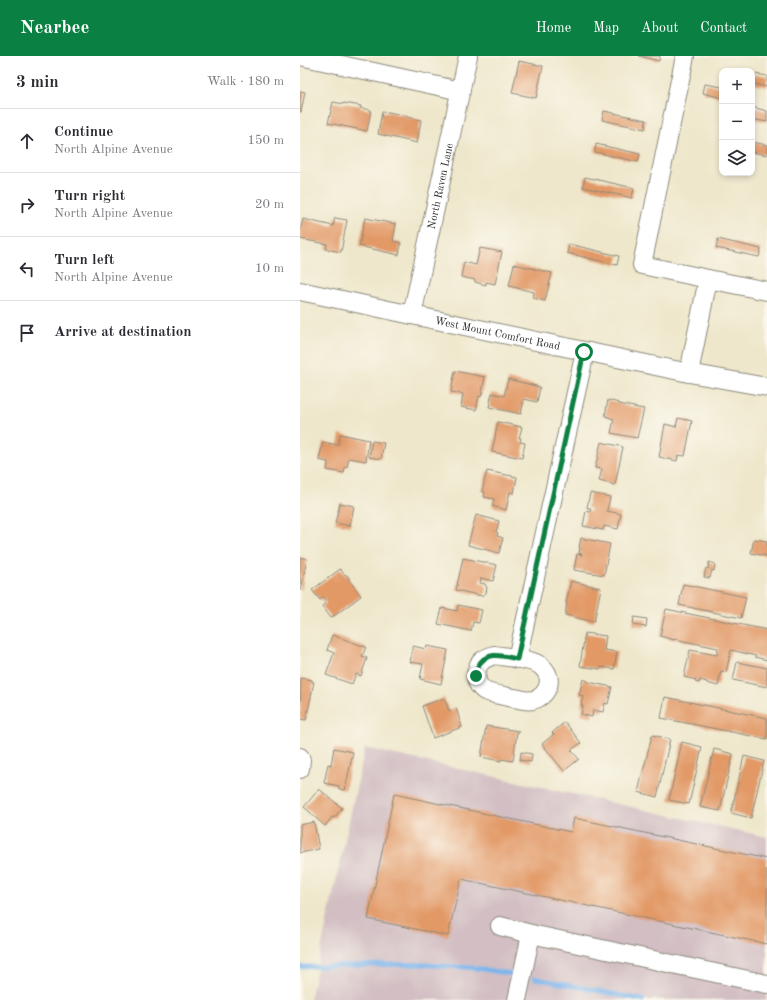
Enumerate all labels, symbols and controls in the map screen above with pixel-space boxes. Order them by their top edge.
text: Nearbee [20,19,89,38]
text: Home [536,21,571,35]
text: Map [593,21,619,35]
text: About [641,21,678,35]
text: Contact [700,21,747,35]
map controls [719,68,755,176]
button: + [719,68,755,104]
text: 3 min [16,74,59,91]
text: Walk · 180 m [207,75,284,88]
button: − [719,104,755,140]
text: Continue [54,125,113,140]
icon: ahead [16,130,38,152]
text: 150 m [247,134,284,147]
button: layers [719,140,755,176]
street label: North Raven Lane [427,142,456,230]
text: North Alpine Avenue [54,143,173,156]
text: Turn right [54,189,125,204]
icon: right [16,194,38,216]
text: 20 m [255,198,284,211]
text: North Alpine Avenue [54,207,173,220]
text: Turn left [54,253,114,268]
icon: left [16,258,38,280]
text: 10 m [255,262,284,275]
text: North Alpine Avenue [54,271,173,284]
street label: West Mount Comfort Road [434,316,561,353]
icon: arrive [16,322,38,344]
text: Arrive at destination [54,325,192,340]
route start [575,343,593,361]
route end [467,667,485,685]

